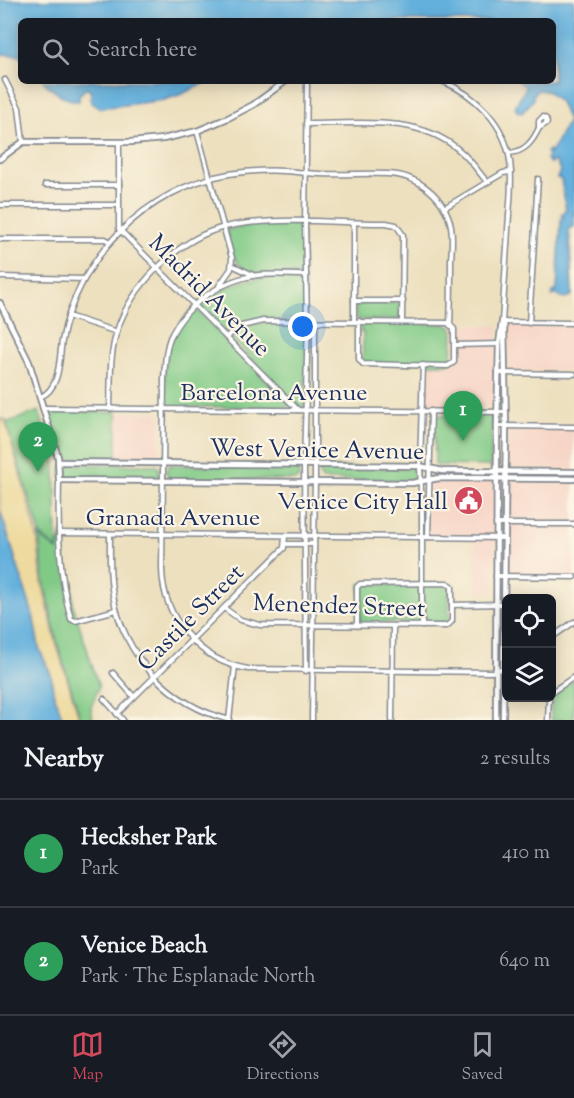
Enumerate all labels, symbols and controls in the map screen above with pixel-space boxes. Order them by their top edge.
search box [18,18,556,84]
icon: search [39,35,72,68]
text: Search here [87,35,197,67]
street label: Madrid Avenue [140,228,277,365]
your location [288,312,317,341]
street label: Barcelona Avenue [181,377,367,411]
pin: 1 [444,392,482,441]
pin: 2 [18,422,57,472]
street label: West Venice Avenue [209,432,425,470]
public building icon: Venice City Hall [453,485,485,517]
place label: Venice City Hall [277,486,448,520]
street label: Granada Avenue [86,502,260,536]
street label: Castile Street [130,557,253,680]
street label: Menendez Street [252,587,426,627]
map controls [502,594,556,702]
button: locate [502,594,556,648]
button: layers [502,648,556,702]
text: Nearby [24,741,104,778]
text: 2 results [480,745,550,774]
text: Hecksher Park [81,823,217,855]
text: 1 [40,839,47,868]
text: 410 m [502,839,550,868]
text: Park [81,855,119,884]
text: Venice Beach [81,931,208,963]
text: 2 [39,947,48,976]
text: 640 m [499,947,550,976]
text: Park · The Esplanade North [81,963,316,992]
tab: Map [71,1028,104,1087]
tab: Directions [247,1028,319,1087]
tab: Saved [462,1028,503,1087]

